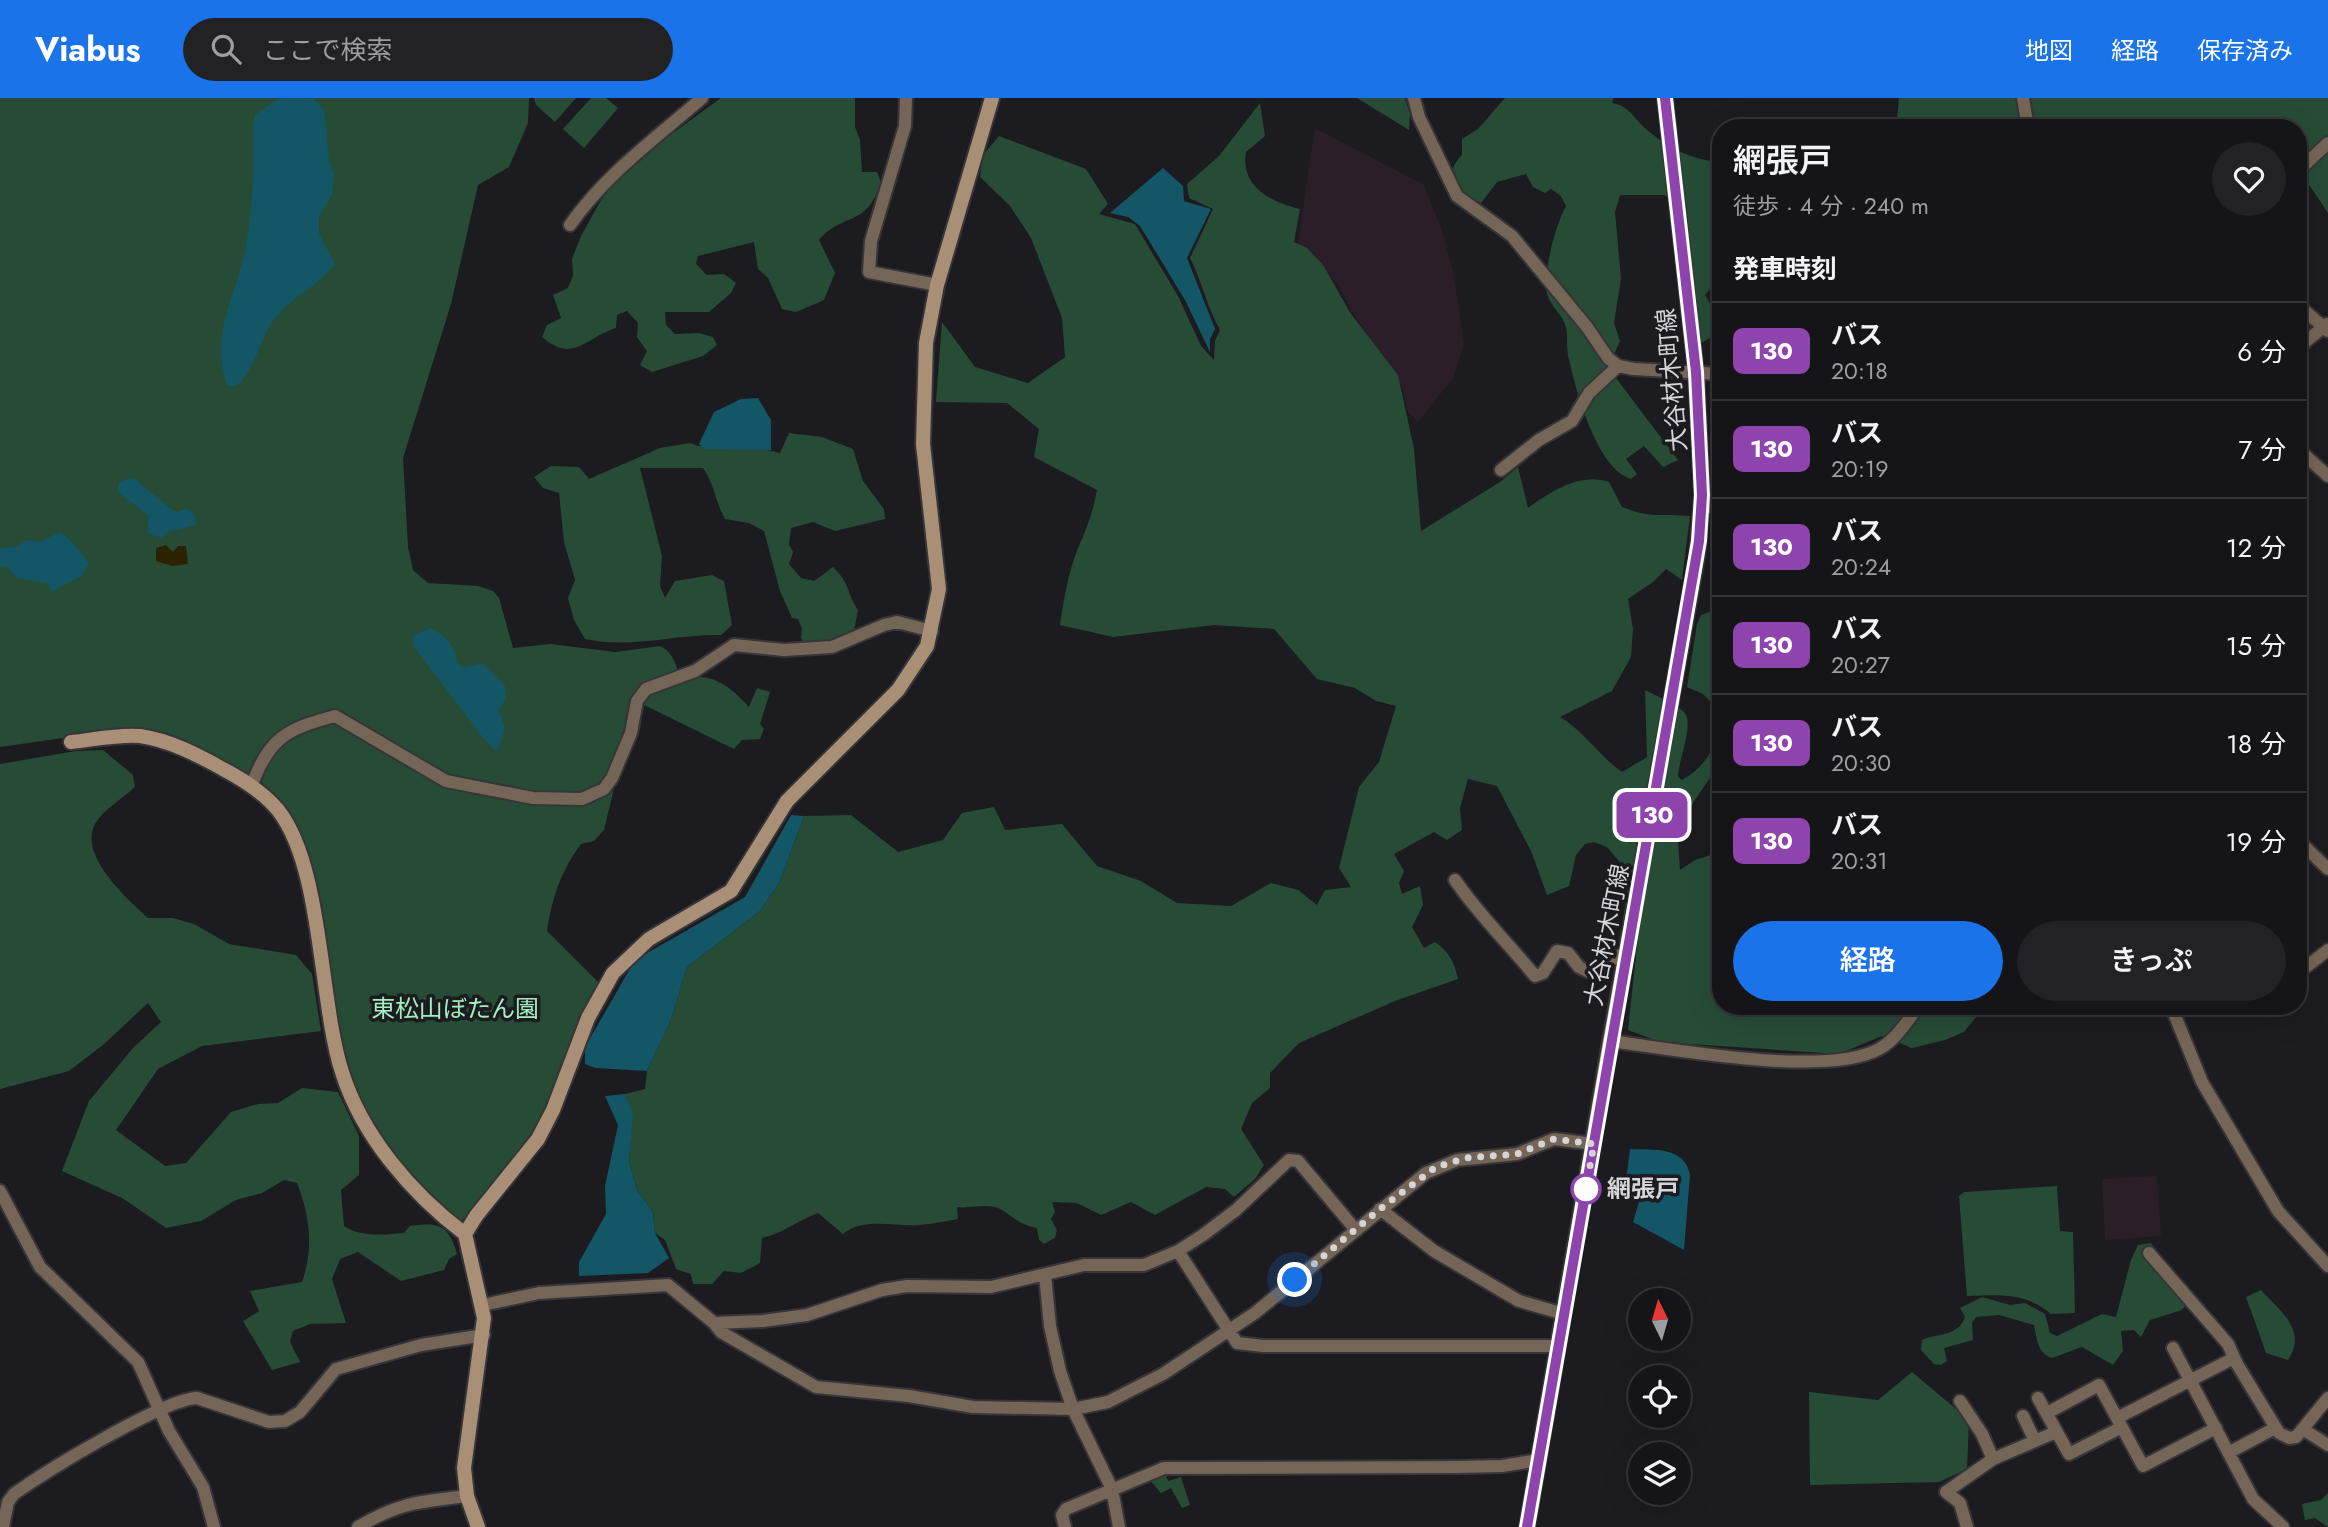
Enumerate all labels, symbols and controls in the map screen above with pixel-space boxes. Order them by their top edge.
search box [183,18,673,81]
text: Viabus [35,26,141,73]
icon: search [207,30,245,68]
text: ここで検索 [263,31,393,69]
text: 地図 [2025,33,2073,68]
text: 経路 [2111,33,2159,68]
text: 保存済み [2197,33,2293,68]
text: 網張戸 [1733,137,1832,184]
button: heart [2212,142,2286,216]
text: 徒歩 · 4 分 · 240 m [1733,189,1929,223]
text: 発車時刻 [1733,250,1837,288]
street label: 大谷材木町線 [1648,307,1695,453]
text: バス [1831,316,1883,354]
text: 130 [1750,333,1793,368]
text: 6 分 [2237,333,2286,371]
text: 20:18 [1831,354,1888,388]
text: バス [1831,414,1883,452]
text: 130 [1750,431,1793,466]
text: 7 分 [2239,431,2286,469]
text: 20:19 [1831,452,1888,486]
text: バス [1831,512,1883,550]
text: 130 [1750,529,1793,564]
text: 12 分 [2226,529,2286,567]
text: 20:24 [1831,550,1891,584]
text: バス [1831,610,1883,648]
text: 130 [1750,627,1793,662]
text: 15 分 [2226,627,2286,665]
text: 20:27 [1831,648,1890,682]
text: バス [1831,708,1883,746]
text: 130 [1750,725,1793,760]
text: 18 分 [2226,725,2286,763]
text: 20:30 [1831,746,1891,780]
line badge: 130 [1612,792,1692,838]
text: 130 [1630,797,1674,832]
text: バス [1831,806,1883,844]
text: 130 [1750,823,1793,858]
text: 19 分 [2226,823,2286,861]
text: 20:31 [1831,844,1888,878]
street label: 大谷材木町線 [1576,861,1637,1009]
button: 経路 [1733,921,2003,1001]
button: きっぷ [2017,921,2286,1001]
park label: 東松山ぼたん園 [371,991,539,1026]
place label: 網張戸 [1607,1171,1679,1206]
marker: 網張戸 [1571,1174,1601,1204]
your location [1277,1262,1312,1297]
north arrow [1628,1288,1690,1351]
map controls [1628,1288,1691,1505]
button: locate [1628,1365,1691,1428]
button: layers [1628,1442,1691,1505]

